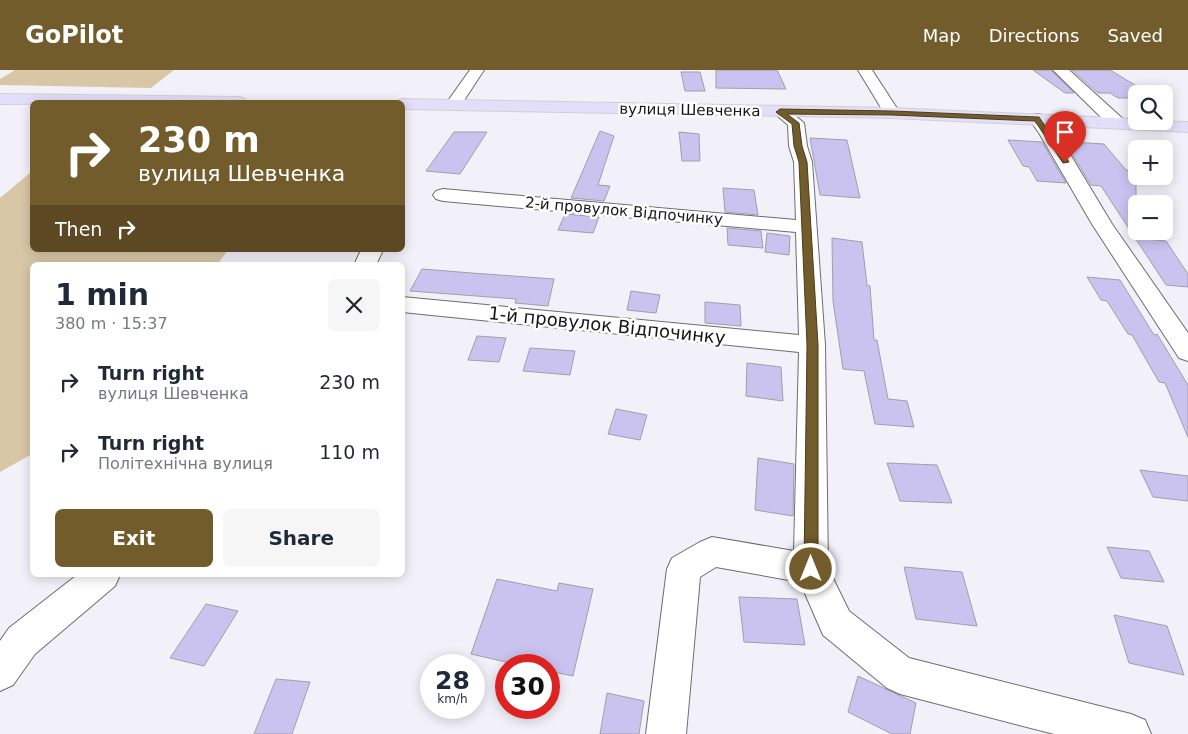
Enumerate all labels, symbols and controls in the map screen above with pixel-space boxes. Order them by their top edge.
text: GoPilot [25,21,123,49]
text: Map [923,25,961,46]
text: Directions [989,25,1079,46]
text: Saved [1107,25,1163,46]
map controls [1128,85,1173,240]
button: search [1128,85,1173,130]
street label: вулиця Шевченка [619,100,761,120]
pin [1044,111,1086,162]
icon: arrive [1051,118,1079,146]
icon: right [55,120,120,185]
text: 230 m [138,120,260,160]
button: + [1128,140,1173,185]
text: вулиця Шевченка [138,161,345,186]
street label: 2-й провулок Відпочинку [524,193,724,229]
button: − [1128,195,1173,240]
icon: right [112,215,140,243]
text: Then [55,218,102,240]
text: 1 min [55,277,149,312]
button: close [328,279,380,331]
street label: 1-й провулок Відпочинку [487,302,727,348]
text: 380 m · 15:37 [55,314,168,333]
text: Turn right [98,362,204,384]
icon: right [55,368,83,396]
text: 230 m [319,371,380,393]
text: вулиця Шевченка [98,384,249,403]
text: Turn right [98,432,204,454]
icon: right [55,438,83,466]
text: 110 m [319,441,380,463]
text: Політехнічна вулиця [98,454,273,473]
button: Exit [55,509,213,567]
button: Share [223,509,380,567]
position arrow [784,542,836,594]
speed limit sign: 30 [495,654,560,719]
text: 28 [435,666,470,695]
text: km/h [437,692,468,706]

